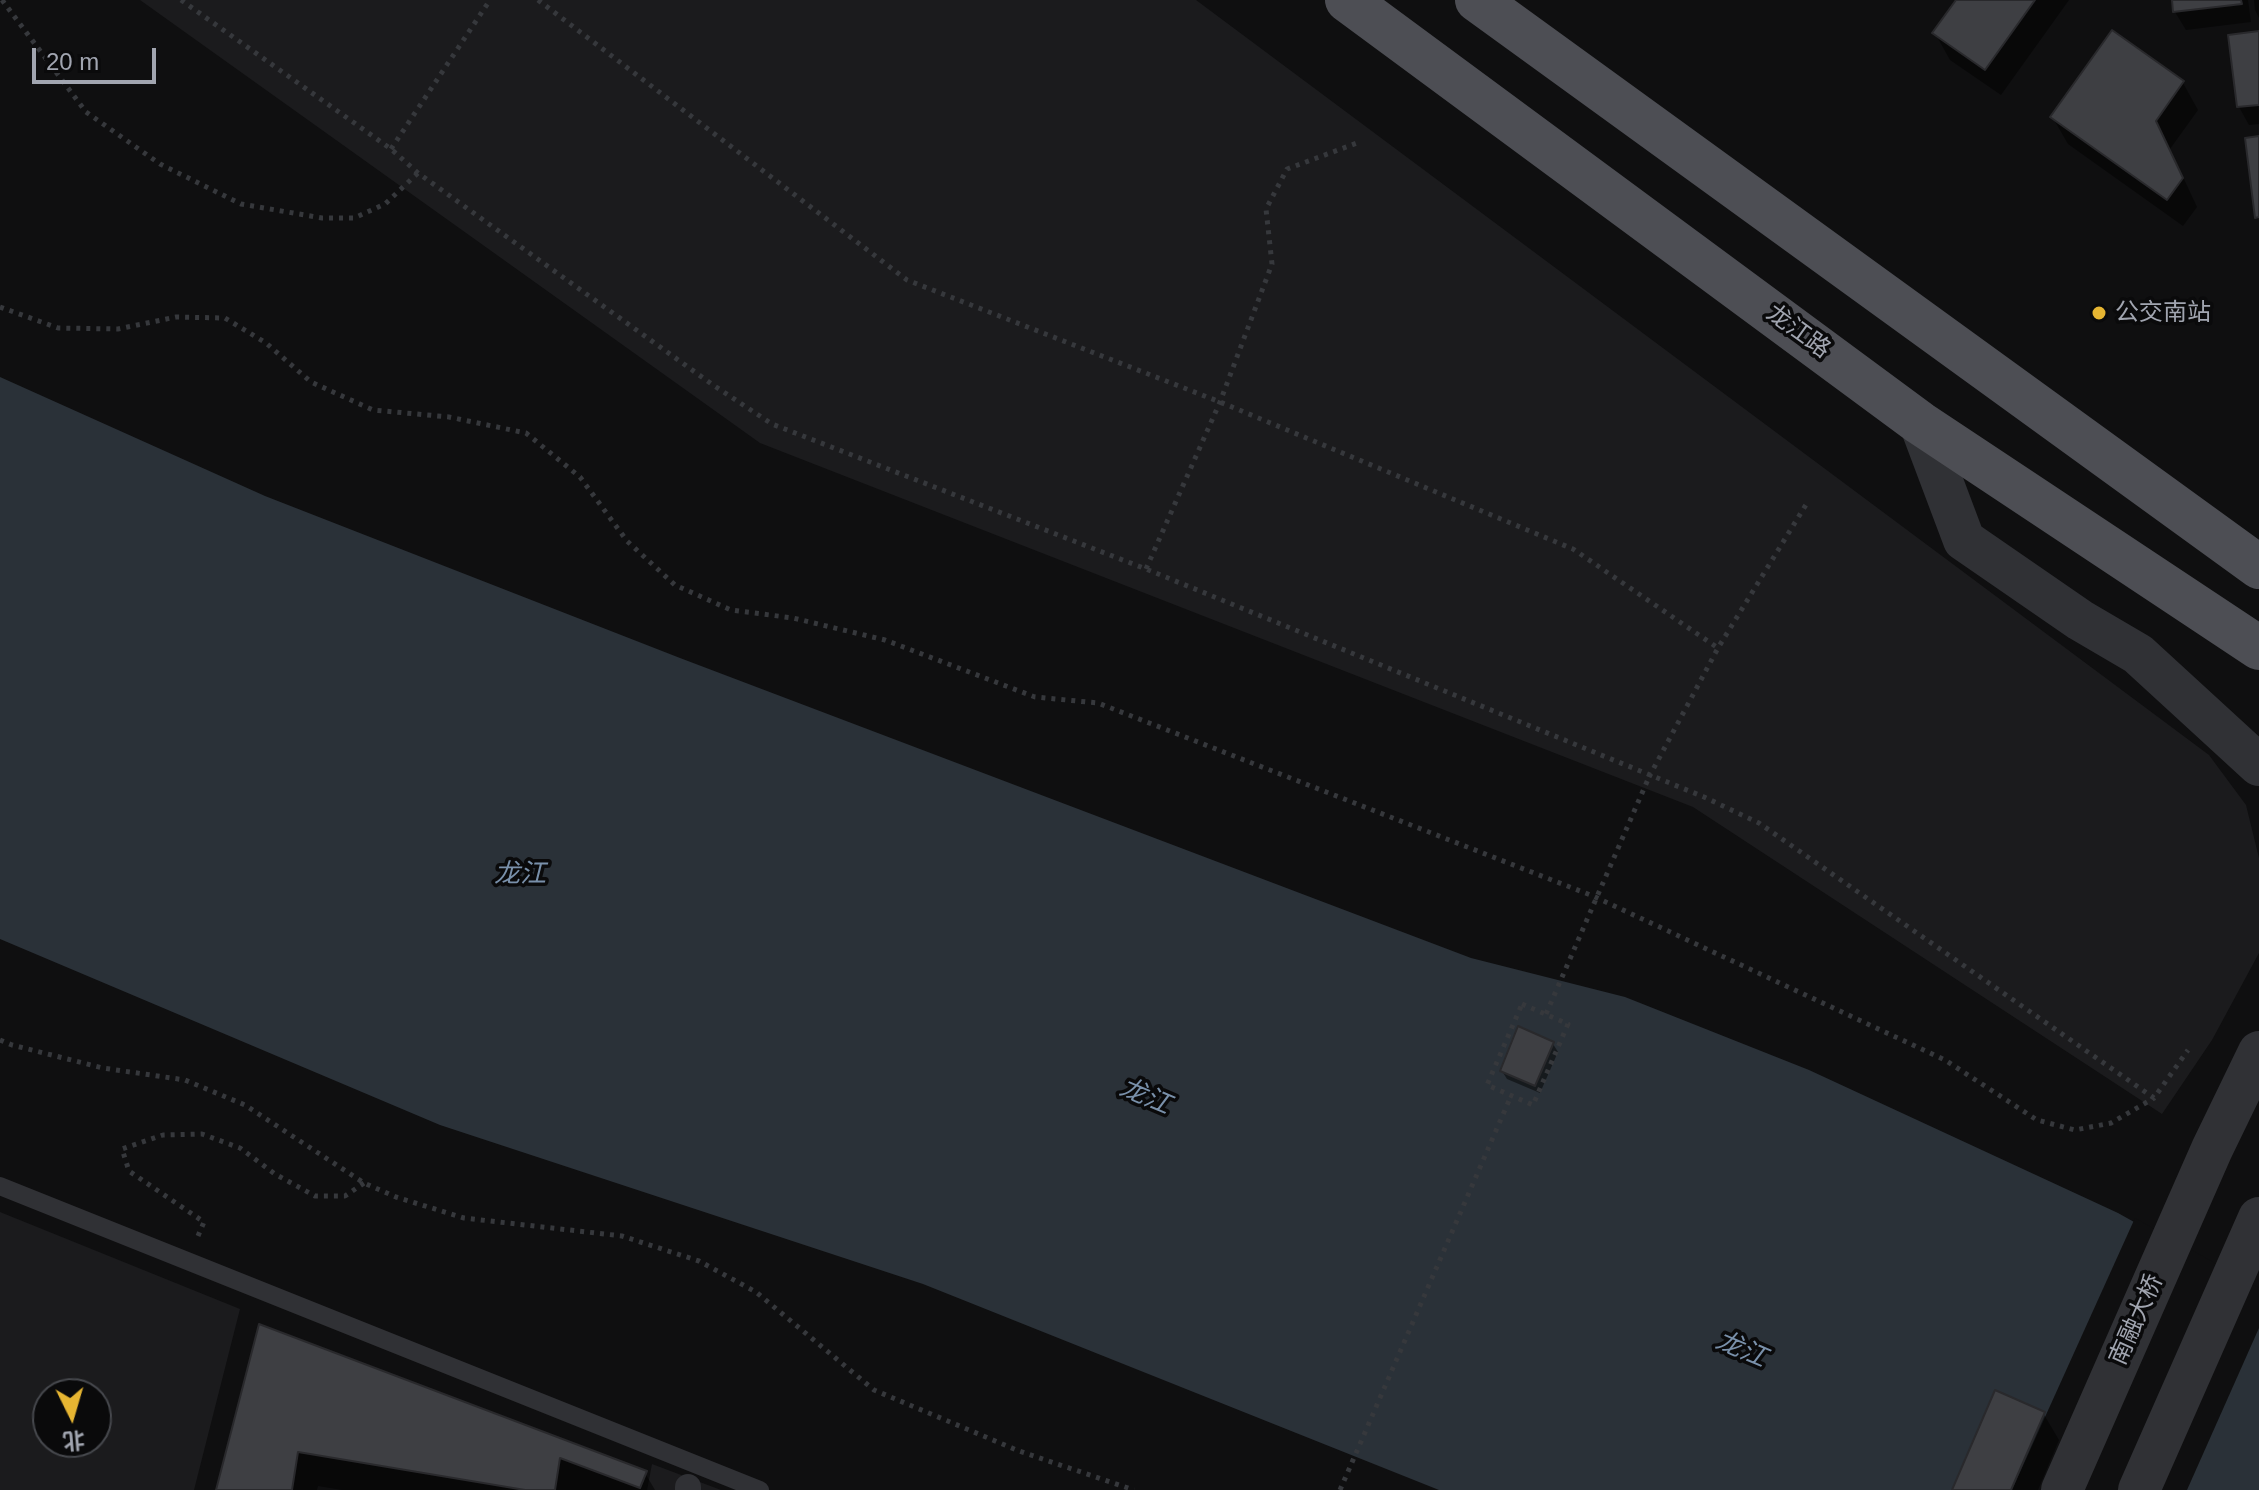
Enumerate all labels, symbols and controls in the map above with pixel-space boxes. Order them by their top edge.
scale bar [36,32,160,82]
text: 20 m [46,48,99,75]
street label: 龙江路 [1760,299,1836,365]
place label: 公交南站 [2115,299,2211,327]
marker: 公交南站 [2090,304,2108,322]
water label: 龙江 [494,859,546,891]
water label: 龙江 [1115,1072,1175,1122]
street label: 南融大桥 [2104,1270,2170,1370]
water label: 龙江 [1711,1325,1771,1375]
north arrow [32,1378,112,1458]
text: 北 [62,1427,86,1454]

